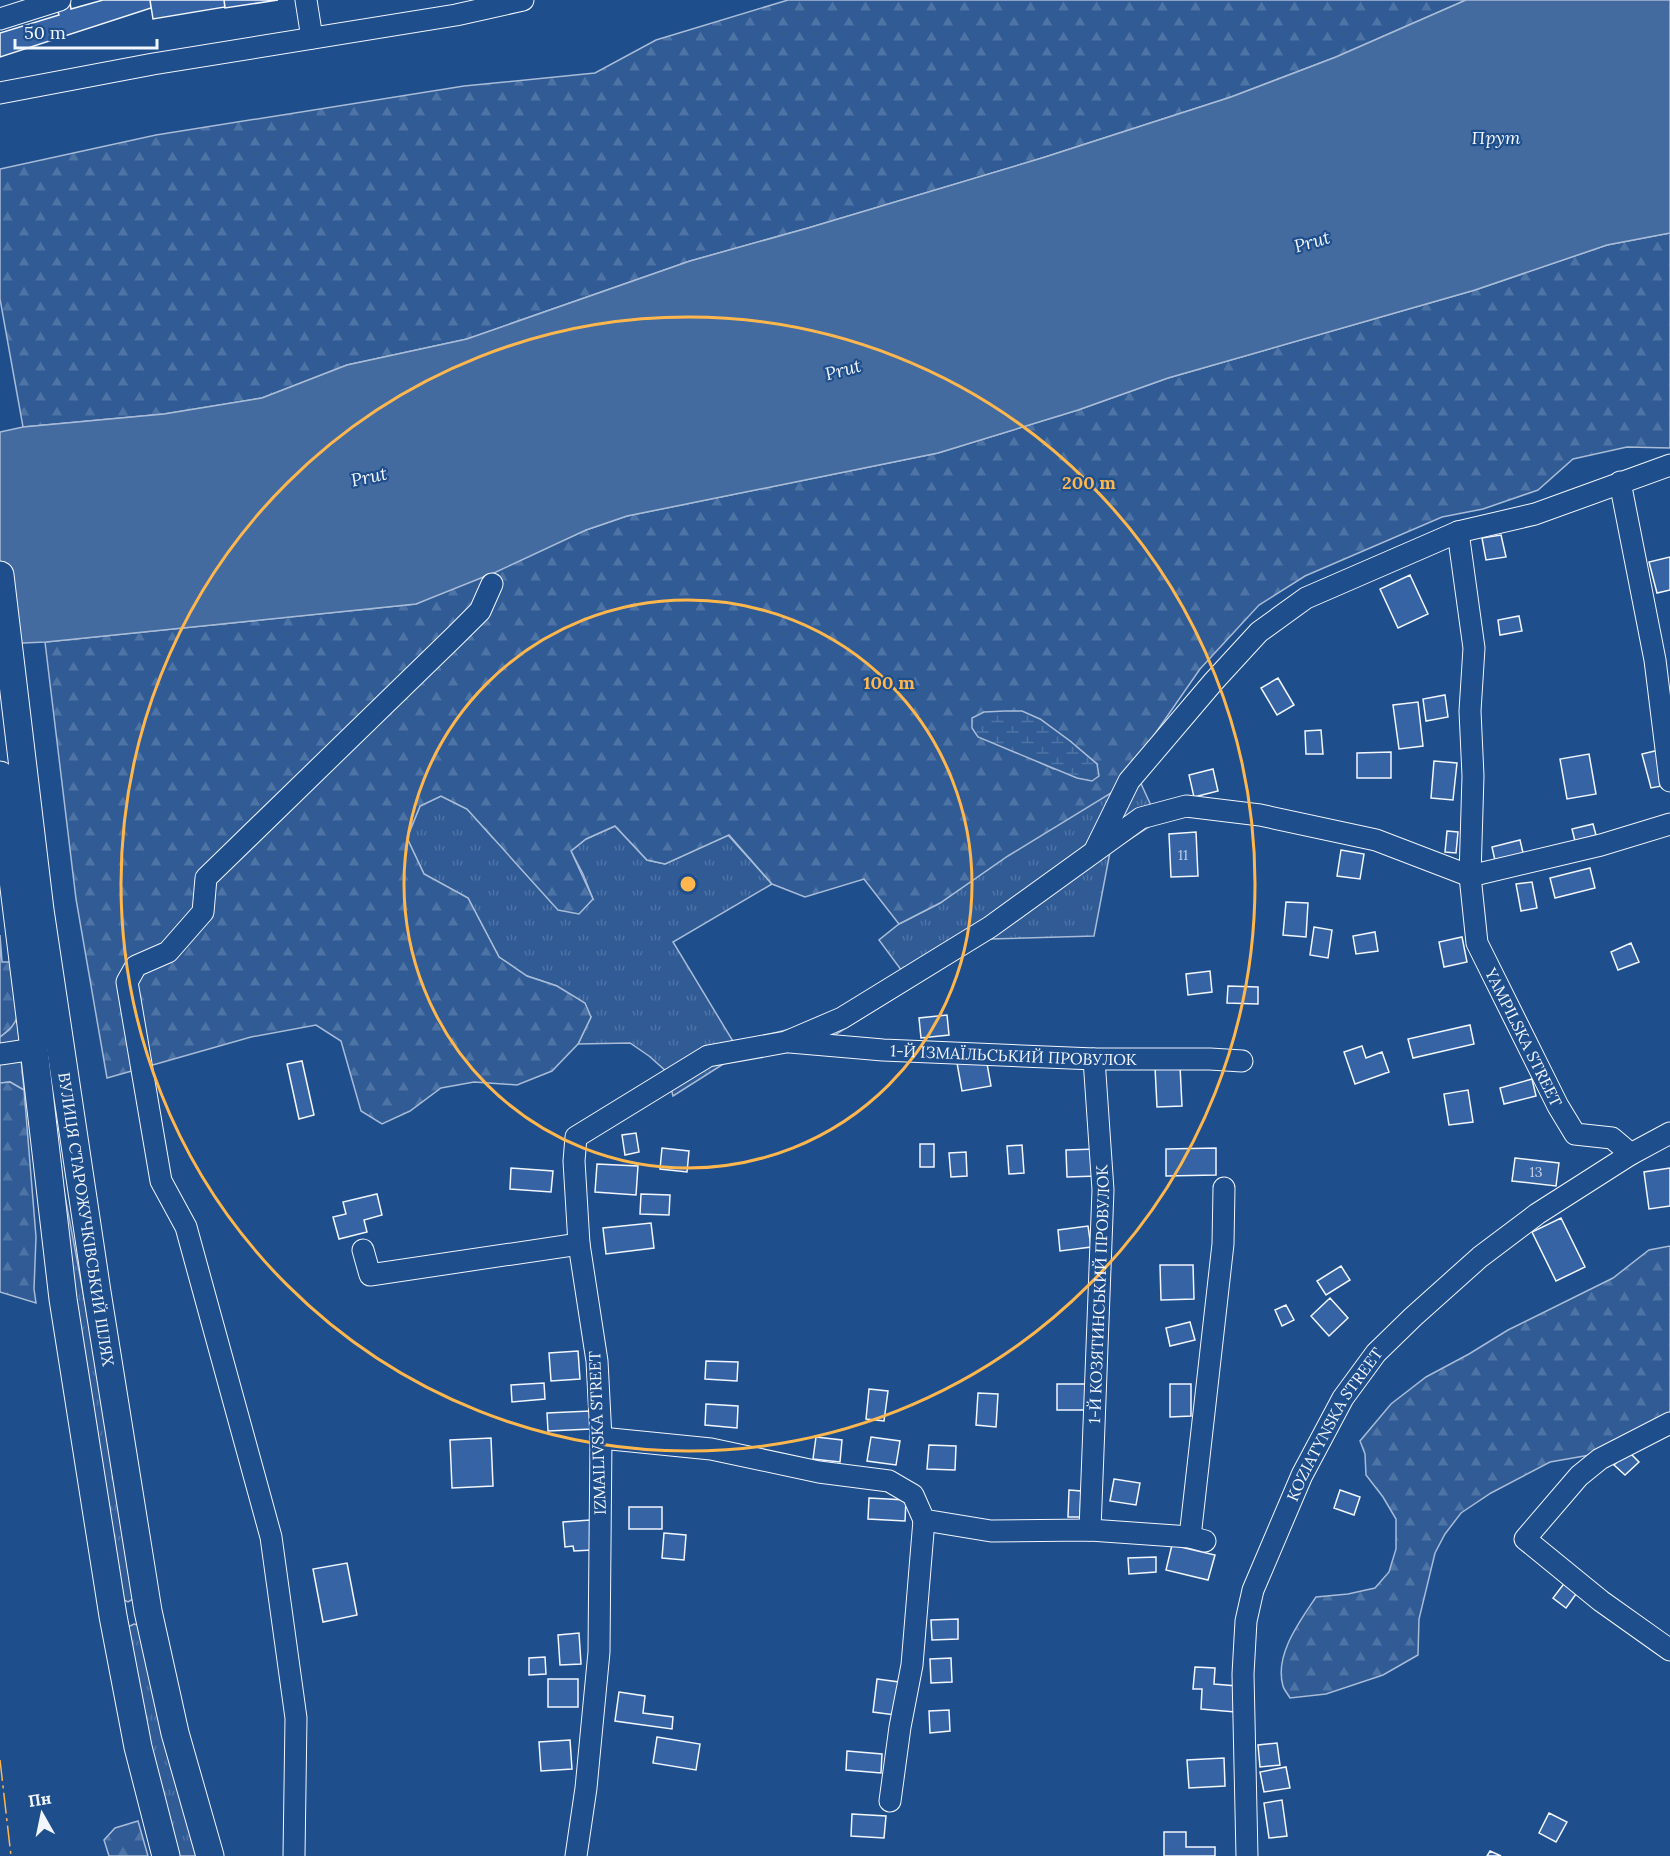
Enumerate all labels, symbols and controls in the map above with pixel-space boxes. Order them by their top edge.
scale bar [15,12,158,50]
text: 50 m [24,21,66,44]
water label: Прут [1472,126,1521,149]
water label: Prut [1291,225,1333,258]
water label: Prut [822,354,864,385]
water label: Prut [349,461,389,492]
text: 200 m [1062,471,1116,494]
text: 100 m [863,671,915,694]
house number: 11 [1178,846,1188,864]
centre of rings [678,874,698,894]
street label: YAMPILSKA STREET [1481,964,1567,1110]
street label: 1-Й ІЗМАЇЛЬСЬКИЙ ПРОВУЛОК [890,1040,1137,1069]
street label: ВУЛИЦЯ СТАРОЖУЧКІВСЬКИЙ ШЛЯХ [54,1071,119,1368]
house number: 13 [1530,1163,1543,1181]
street label: 1-Й КОЗЯТИНСЬКИЙ ПРОВУЛОК [1084,1164,1113,1424]
street label: KOZIATYNSKA STREET [1282,1343,1387,1504]
street label: IZMAILIVSKA STREET [584,1351,610,1515]
north arrow [12,1784,72,1844]
text: Пн [27,1787,53,1811]

